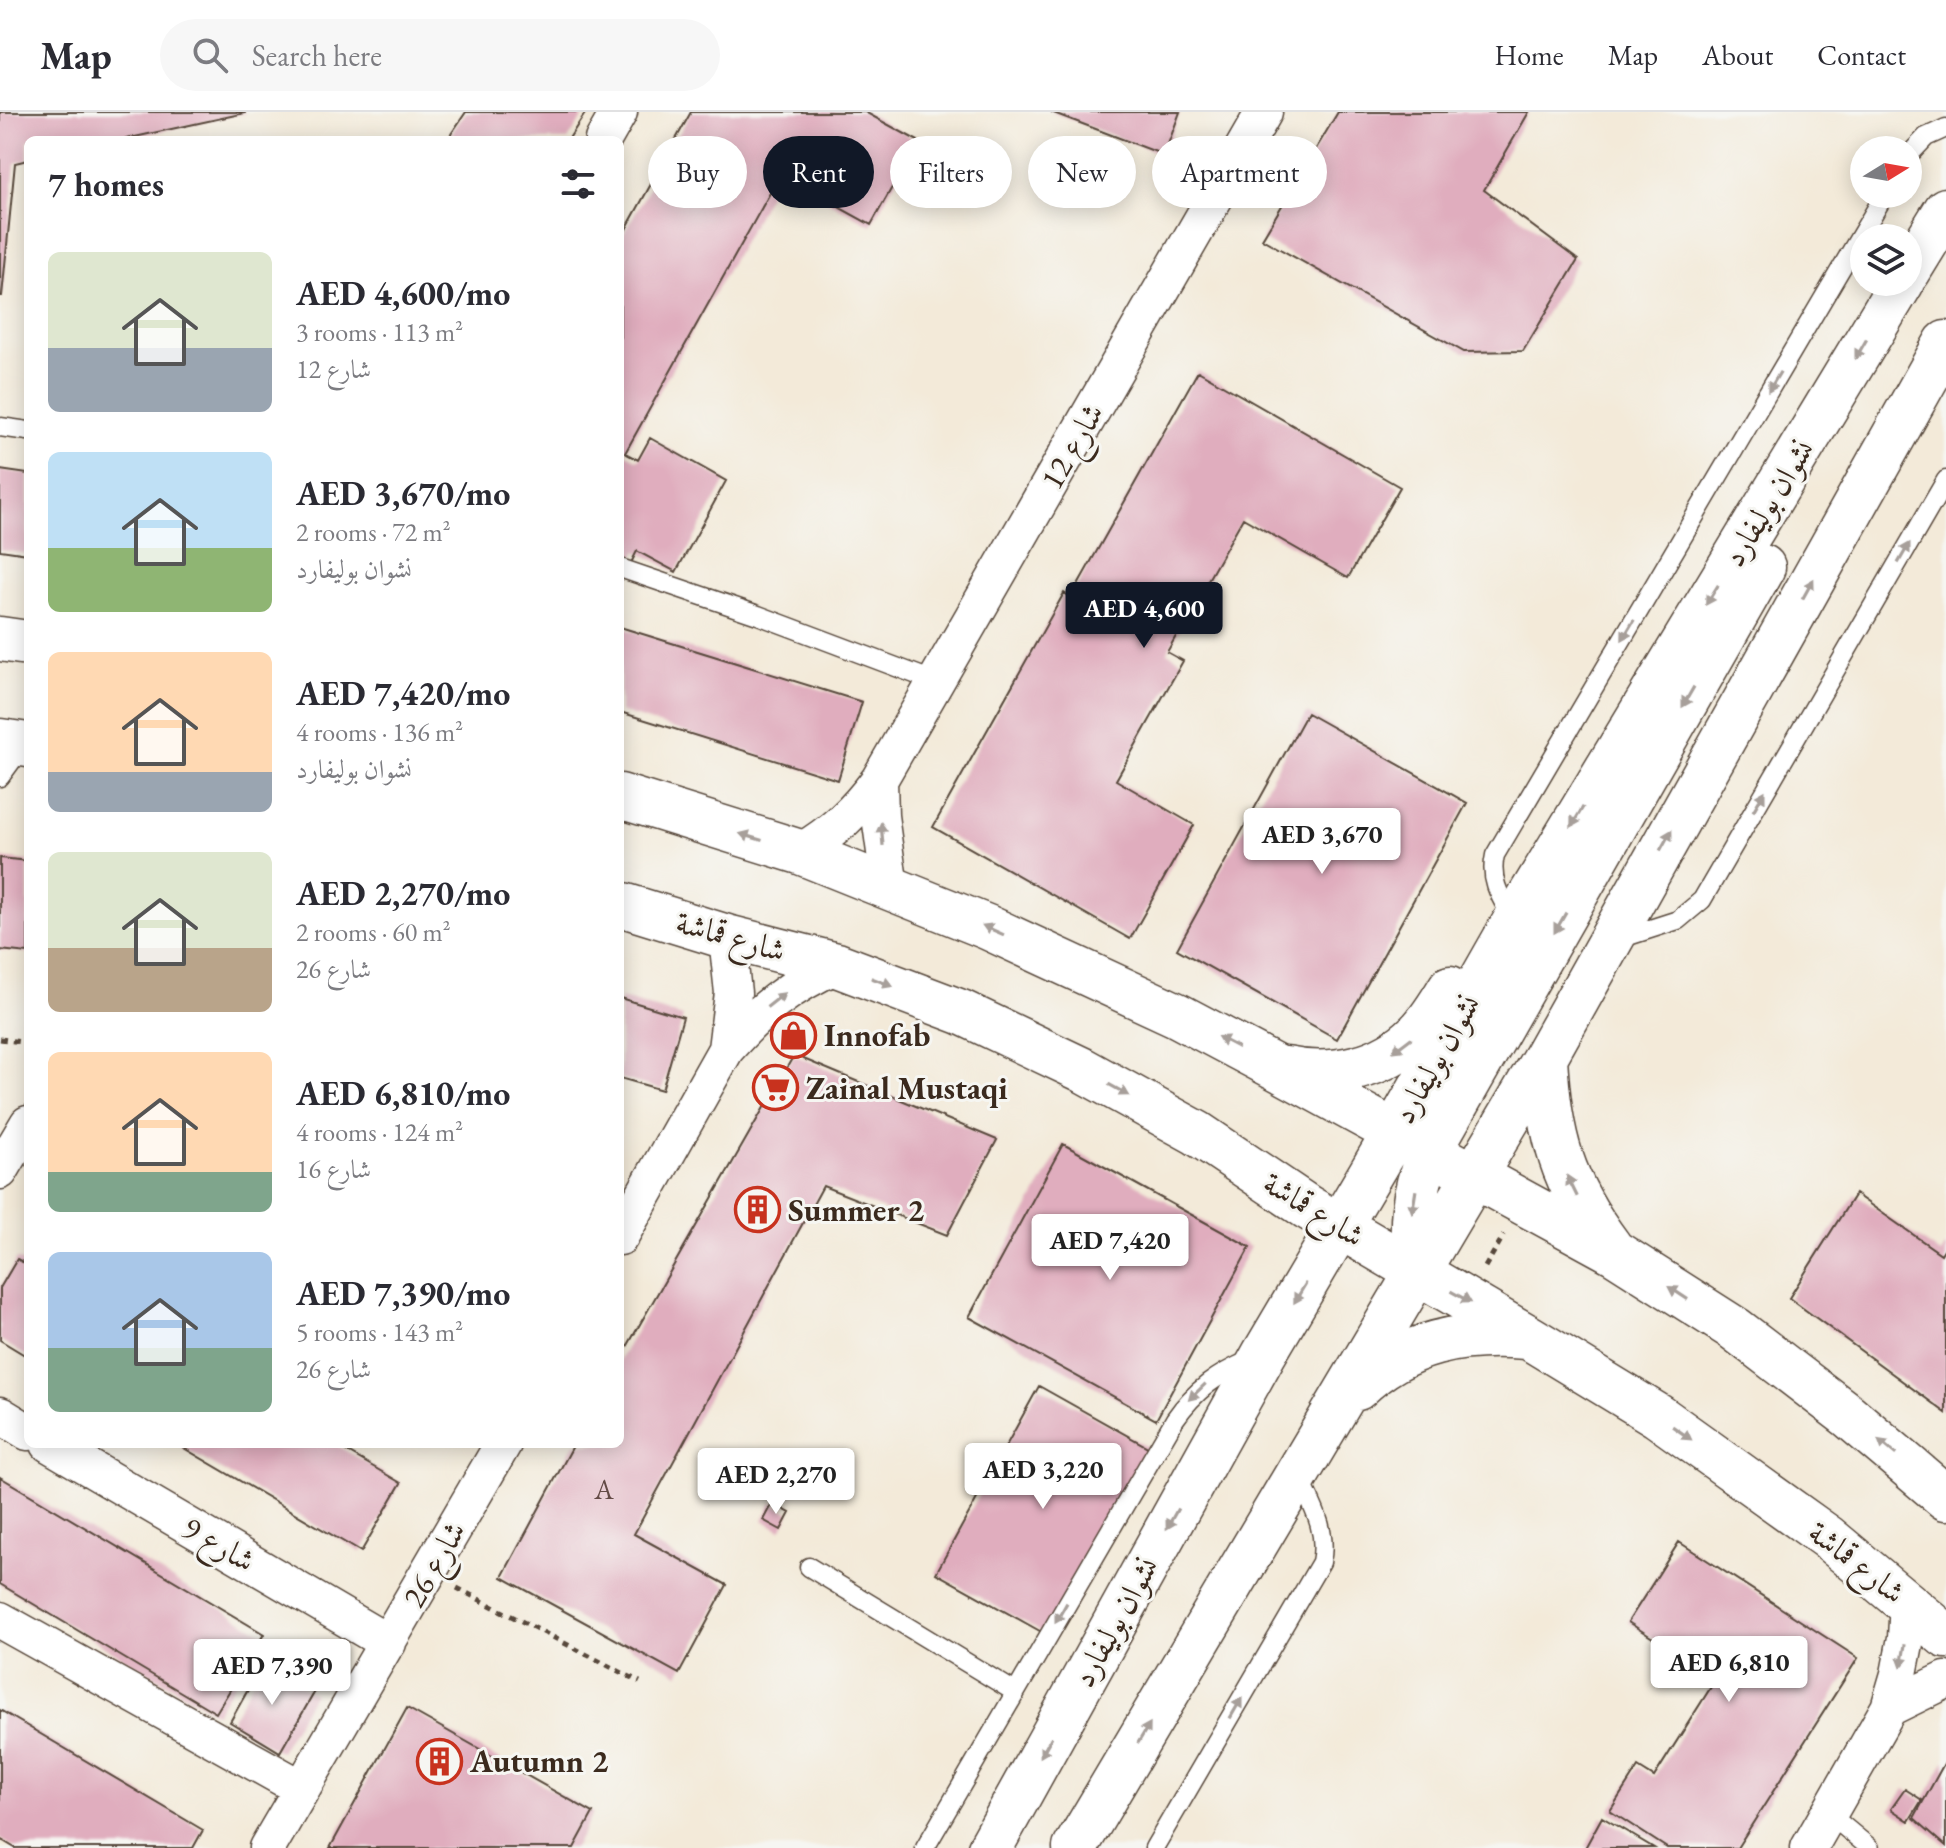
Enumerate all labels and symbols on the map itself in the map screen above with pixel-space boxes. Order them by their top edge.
north arrow [1850,136,1922,208]
one-way arrow [1854,338,1868,360]
one-way arrow [1767,371,1781,393]
street label: شارع 12 [1031,395,1119,500]
street label: نشوان بوليفارد [1712,431,1824,575]
one-way arrow [1897,541,1911,564]
one-way arrow [1800,578,1814,600]
pin: AED 4,600 [1052,582,1236,650]
one-way arrow [1705,584,1719,606]
one-way arrow [1621,619,1635,641]
one-way arrow [1681,686,1695,709]
one-way arrow [1752,790,1766,813]
one-way arrow [1570,806,1584,828]
pin: AED 3,670 [1230,808,1414,876]
one-way arrow [875,821,888,846]
one-way arrow [1659,829,1673,851]
one-way arrow [738,830,762,843]
street label: شارع قماشة [670,900,791,977]
one-way arrow [1553,912,1567,934]
one-way arrow [981,924,1005,937]
one-way arrow [870,976,894,989]
street label: نشوان بوليفارد [1382,987,1490,1131]
one-way arrow [766,992,786,1008]
shop icon: Innofab [769,1011,817,1059]
place label: Innofab [824,1014,930,1056]
one-way arrow [1216,1035,1239,1049]
one-way arrow [1392,1037,1412,1053]
supermarket icon: Zainal Mustaqi [751,1064,799,1112]
place label: Zainal Mustaqi [806,1067,1008,1109]
one-way arrow [1107,1083,1130,1096]
street label: شارع قماشة [1252,1161,1373,1262]
one-way arrow [1565,1175,1579,1198]
building icon: Summer 2 [733,1186,781,1234]
place label: Summer 2 [788,1189,924,1231]
one-way arrow [1408,1190,1420,1215]
pin: AED 7,420 [1018,1214,1202,1282]
one-way arrow [1293,1282,1307,1304]
one-way arrow [1667,1285,1688,1300]
one-way arrow [1449,1290,1472,1304]
one-way arrow [1188,1383,1207,1401]
one-way arrow [1672,1425,1693,1440]
one-way arrow [1877,1439,1897,1456]
pin: AED 3,220 [951,1443,1135,1511]
pin: AED 2,270 [684,1448,868,1516]
house number: A [593,1471,614,1507]
street label: شارع 9 [172,1506,263,1587]
one-way arrow [1165,1508,1179,1530]
street label: شارع قماشة [1796,1511,1914,1618]
street label: شارع 26 [393,1513,481,1618]
street label: نشوان بوليفارد [1062,1549,1168,1695]
one-way arrow [1054,1602,1068,1625]
pin: AED 6,810 [1637,1636,1821,1704]
pin: AED 7,390 [180,1639,364,1707]
one-way arrow [1896,1644,1908,1669]
one-way arrow [1229,1697,1243,1719]
one-way arrow [1136,1722,1150,1744]
one-way arrow [1039,1736,1053,1758]
building icon: Autumn 2 [415,1737,463,1785]
place label: Autumn 2 [469,1740,608,1782]

